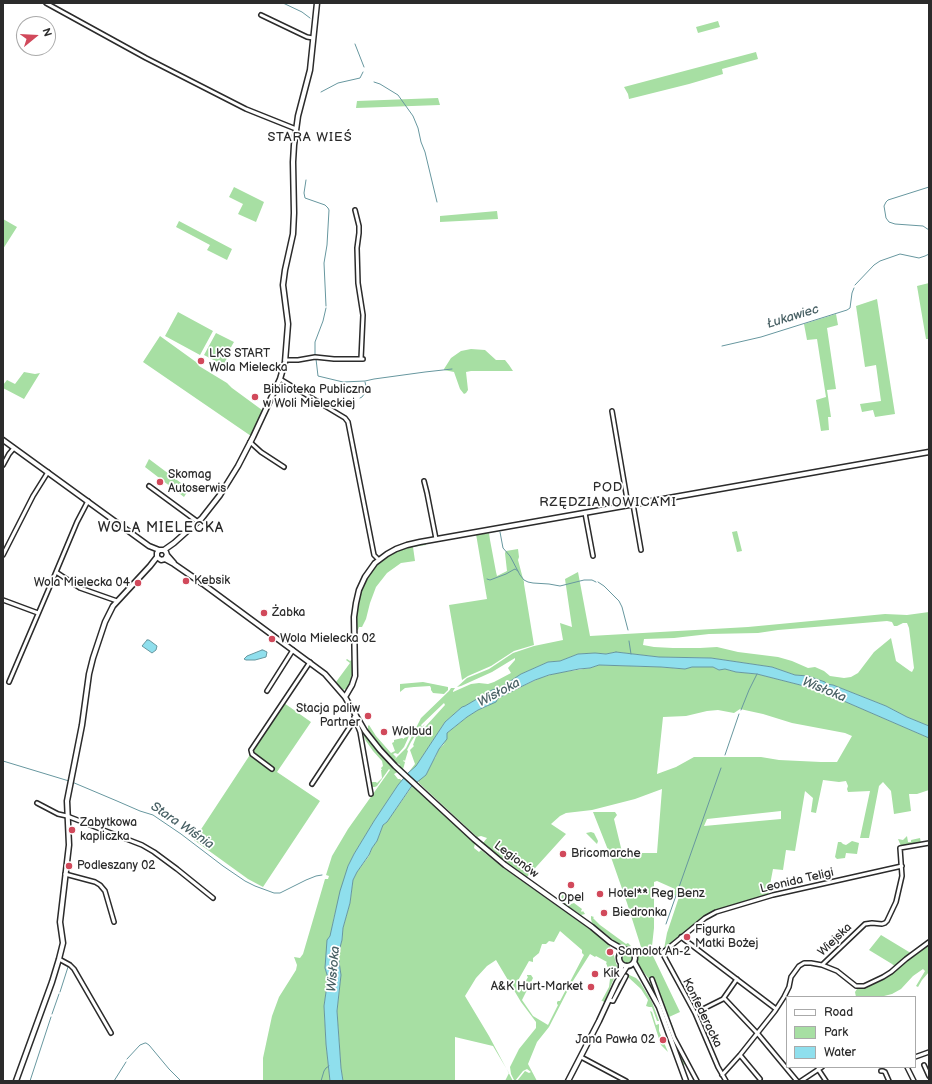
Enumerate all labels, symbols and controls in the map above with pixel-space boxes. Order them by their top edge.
north arrow [16,16,56,56]
text: N [39,26,54,38]
district label: STARA WIEŚ [267,130,353,146]
water label: Łukawiec [765,302,821,332]
place label: LKS START Wola Mielecka [209,347,288,375]
marker: LKS START Wola Mielecka [196,356,206,366]
place label: Biblioteka Publiczna w Woli Mieleckiej [263,383,371,411]
marker: Biblioteka Publiczna w Woli Mieleckiej [250,392,260,402]
place label: Skomag Autoserwis [168,468,226,496]
marker: Skomag Autoserwis [155,477,165,487]
district label: POD RZĘDZIANOWICAMI [539,480,677,511]
district label: WOLA MIELECKA [98,520,224,536]
place label: Kebsik [194,574,230,588]
place label: Wola Mielecka 04 [34,576,130,590]
marker: Kebsik [181,576,191,586]
marker: Wola Mielecka 04 [133,578,143,588]
place label: Żabka [272,606,305,620]
marker: Żabka [259,608,269,618]
place label: Wola Mielecka 02 [280,632,376,646]
marker: Wola Mielecka 02 [267,634,277,644]
water label: Wisłoka [800,674,848,706]
water label: Wisłoka [475,675,523,711]
place label: Stacja paliw Partner [296,702,360,730]
marker: Stacja paliw Partner [363,711,373,721]
place label: Wolbud [392,725,432,739]
marker: Wolbud [379,727,389,737]
water label: Stara Wiśnia [147,799,217,853]
place label: Zabytkowa kapliczka [80,816,137,844]
marker: Zabytkowa kapliczka [67,825,77,835]
street label: Legionów [491,839,541,881]
place label: Bricomarche [571,847,641,861]
marker: Bricomarche [558,849,568,859]
place label: Podleszany 02 [77,859,155,873]
marker: Podleszany 02 [64,861,74,871]
street label: Leonida Teligi [759,866,835,896]
marker: Opel [566,880,576,890]
place label: Hotel** Reg Benz [608,887,705,901]
marker: Hotel** Reg Benz [595,889,605,899]
place label: Opel [558,891,584,905]
place label: Biedronka [612,906,667,920]
marker: Biedronka [599,908,609,918]
street label: Wiejska [815,920,855,960]
place label: Figurka Matki Bożej [695,923,758,951]
marker: Figurka Matki Bożej [682,932,692,942]
water label: Wisłoka [324,945,344,993]
place label: Samolot An-2 [618,945,691,959]
marker: Samolot An-2 [605,947,615,957]
place label: Kik [603,967,619,981]
marker: Kik [590,969,600,979]
street label: Konfederacka [679,976,725,1050]
place label: A&K Hurt-Market [491,980,583,994]
marker: A&K Hurt-Market [586,982,596,992]
legend [786,996,916,1068]
text: Road [824,1005,853,1020]
text: Park [824,1025,848,1040]
place label: Jana Pawła 02 [576,1033,655,1047]
marker: Jana Pawła 02 [658,1035,668,1045]
text: Water [824,1045,856,1060]

